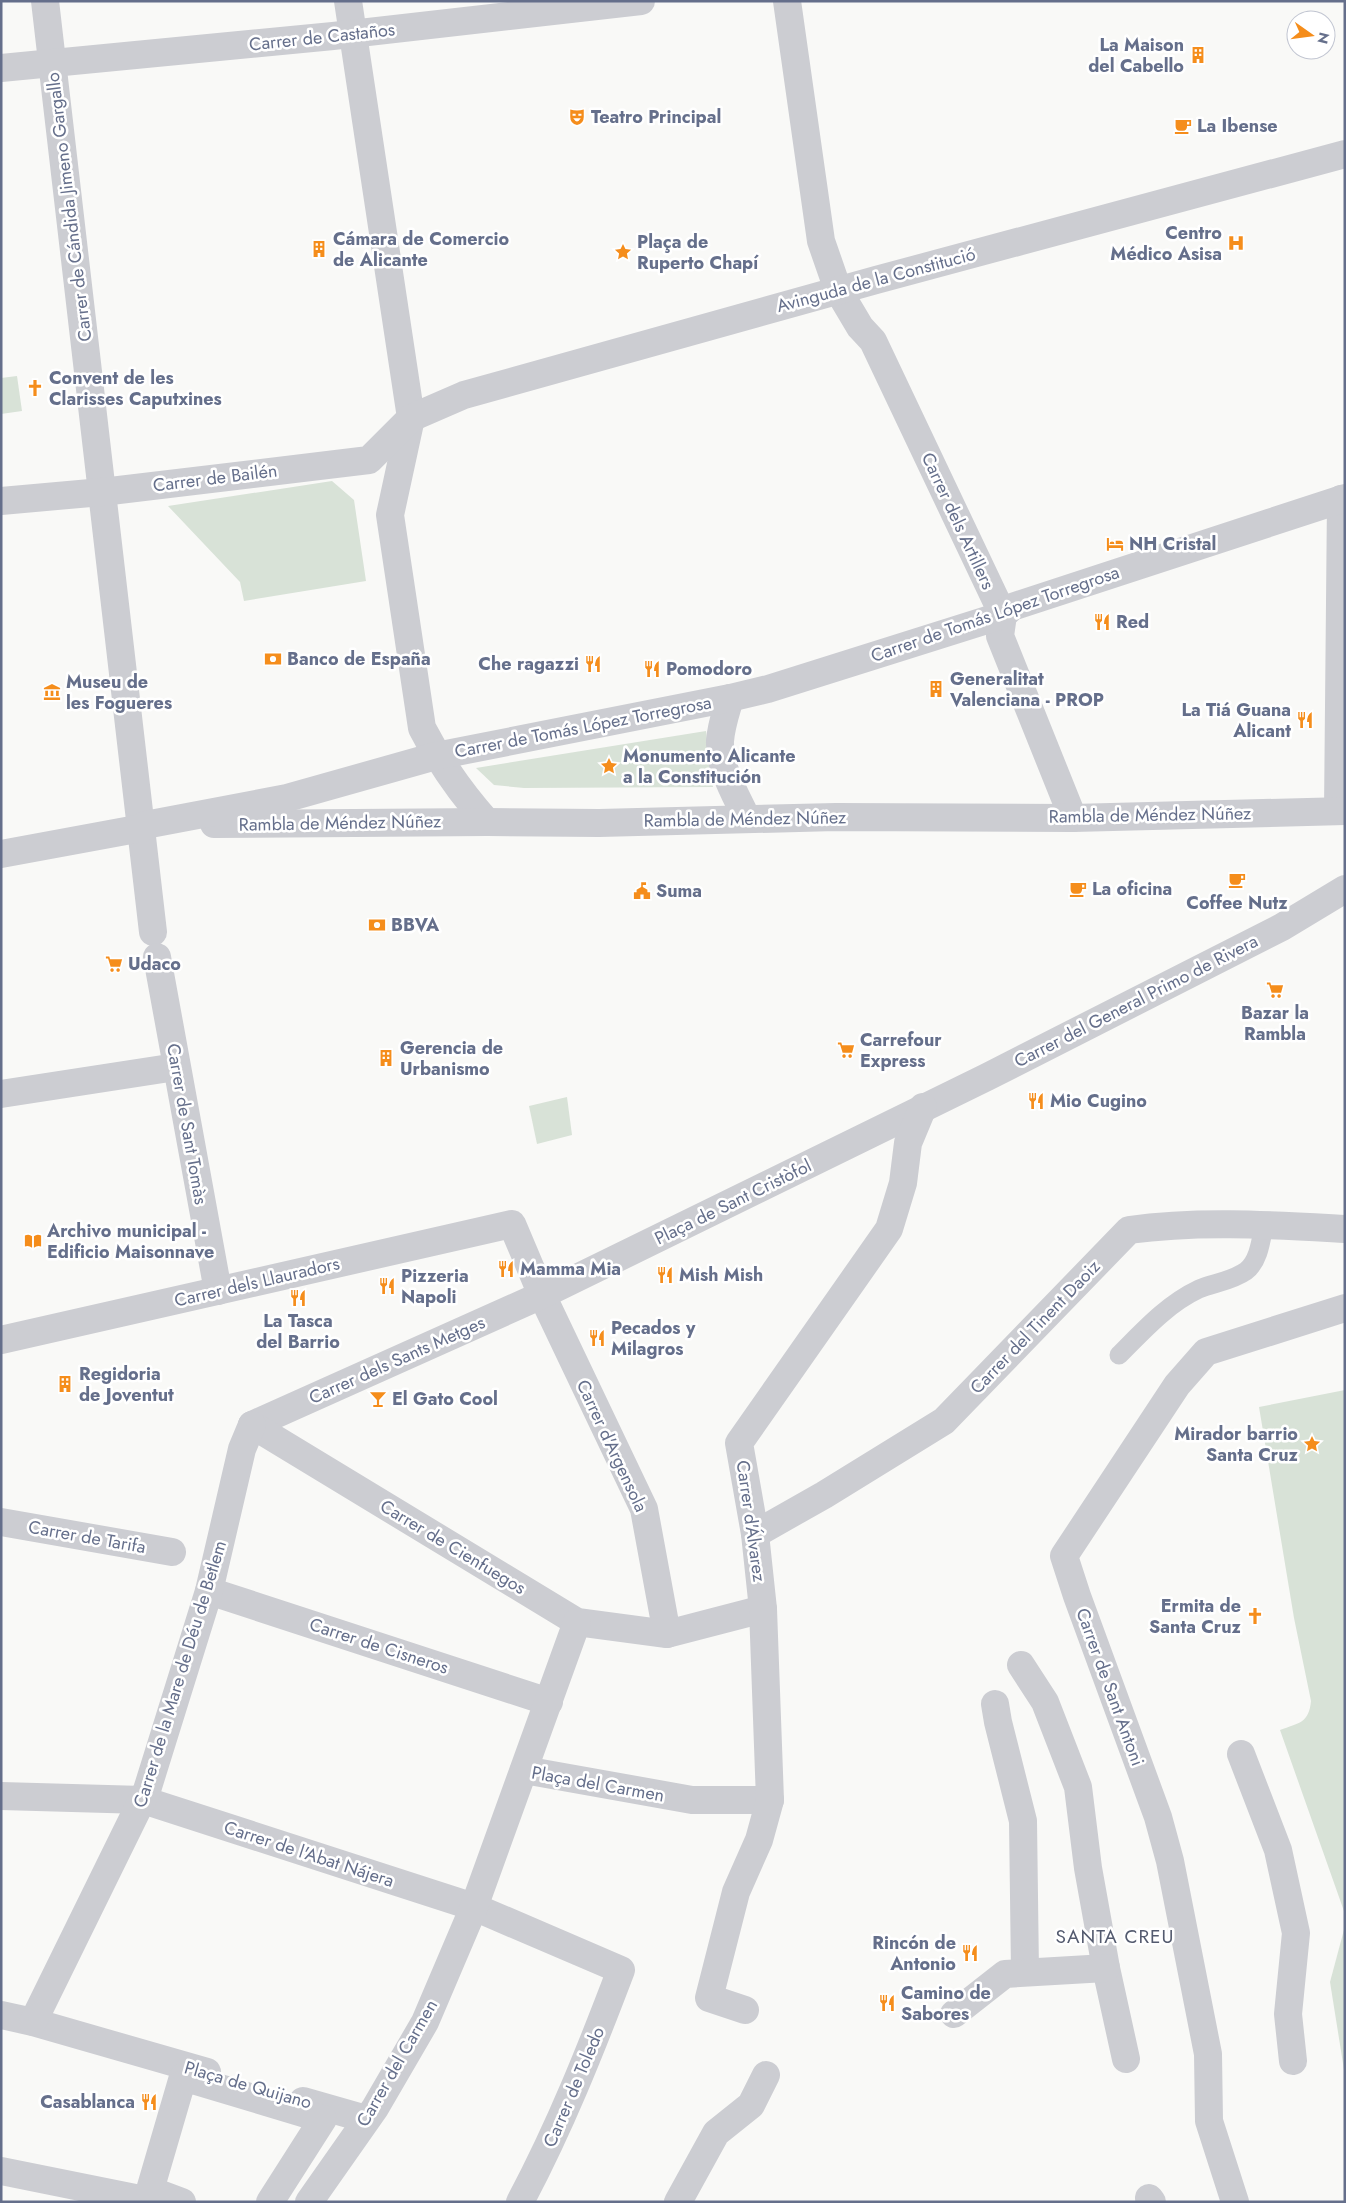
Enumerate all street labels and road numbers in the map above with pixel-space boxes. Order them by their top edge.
street label: Carrer de Castaños [248,16,396,58]
street label: Carrer de Cándida Jimeno Gargallo [40,71,98,343]
street label: Avinguda de la Constitució [774,241,978,319]
street label: Carrer dels Artillers [915,448,1001,594]
street label: Carrer de Bailén [151,457,279,499]
street label: Carrer de Tomás López Torregrosa [867,559,1123,669]
street label: Carrer de Tomás López Torregrosa [452,689,714,765]
street label: Rambla de Méndez Núñez [1049,800,1252,830]
street label: Rambla de Méndez Núñez [644,804,847,834]
street label: Rambla de Méndez Núñez [239,808,442,838]
street label: Carrer del General Primo de Rivera [1010,928,1262,1074]
street label: Carrer de Sant Tomàs [160,1042,214,1206]
street label: Plaça de Sant Cristòfol [650,1153,816,1251]
street label: Carrer dels Llauradors [172,1250,342,1314]
street label: Carrer del Tinent Daoiz [964,1254,1107,1400]
street label: Carrer dels Sants Metges [305,1309,489,1411]
street label: Carrer d'Argensola [570,1376,654,1516]
street label: Carrer d'Álvarez [730,1459,772,1584]
street label: Carrer de Cienfuegos [375,1493,531,1601]
street label: Carrer de Tarifa [26,1514,148,1560]
street label: Carrer de la Mare de Déu de Betlem [127,1537,233,1811]
street label: Carrer de Sant Antoni [1069,1604,1151,1770]
street label: Carrer de Cisneros [306,1611,452,1681]
street label: Plaça del Carmen [530,1760,666,1808]
street label: Carrer de l'Abat Nájera [221,1814,397,1894]
street label: Carrer del Carmen [350,1995,444,2131]
street label: Carrer de Toledo [537,2023,611,2151]
street label: Plaça de Quijano [181,2054,315,2116]

